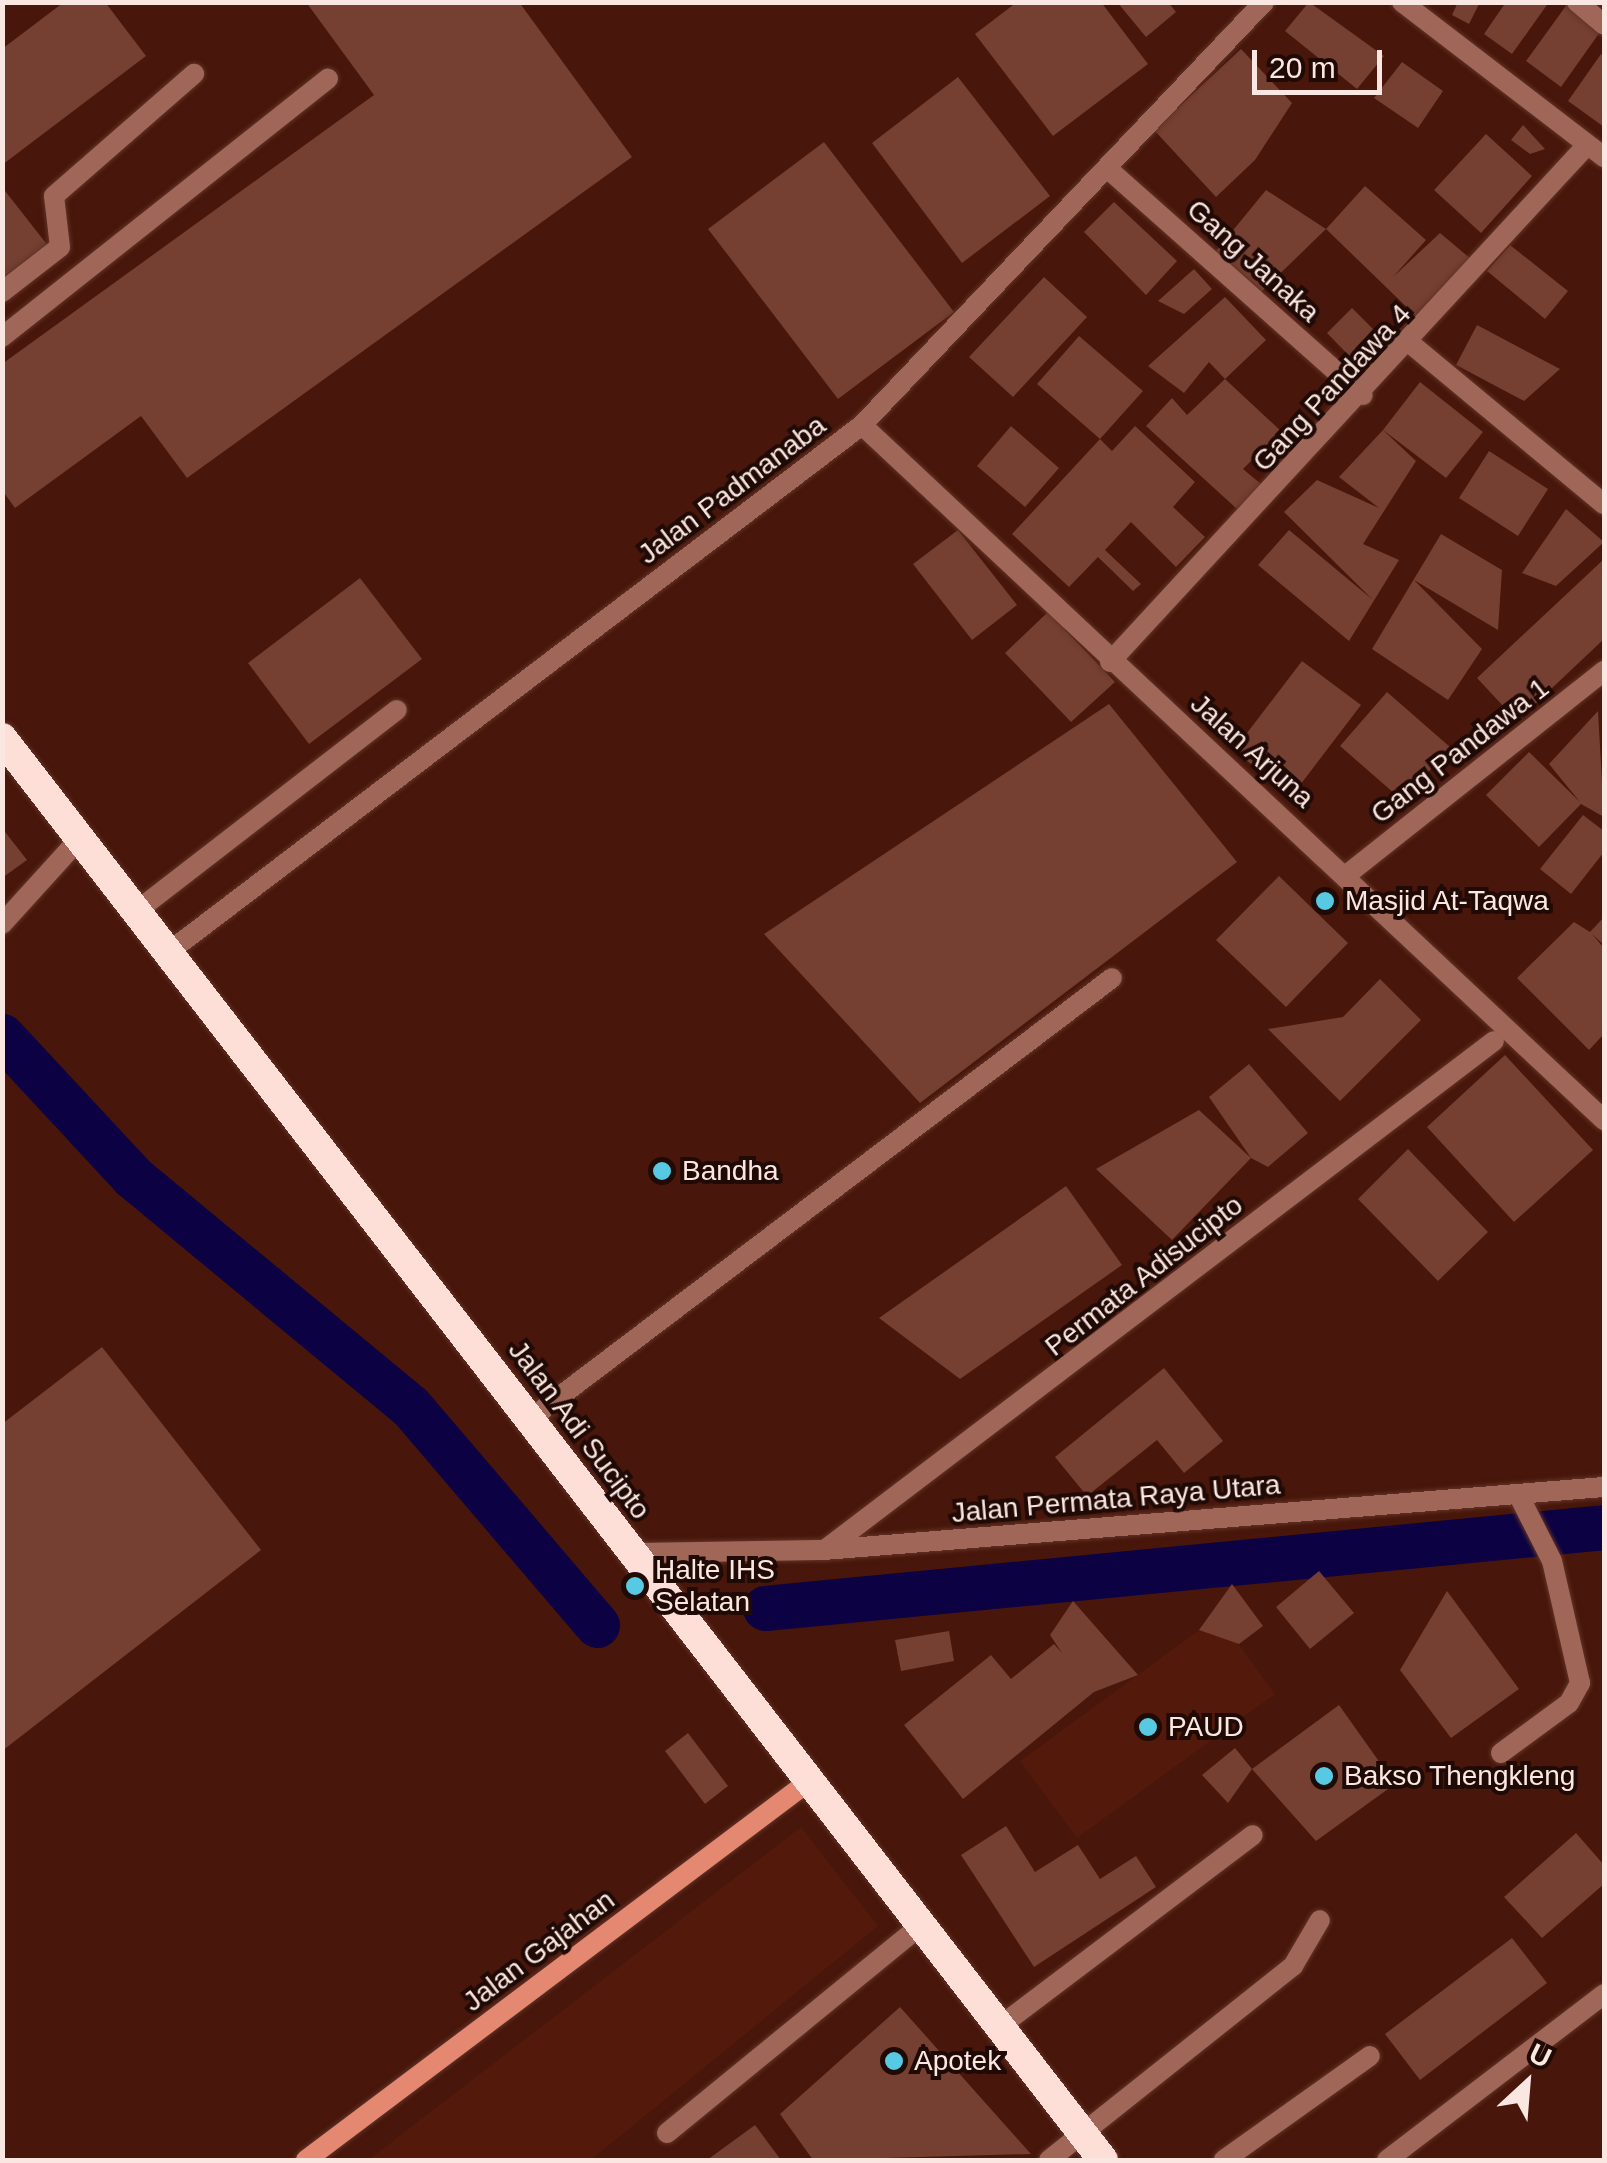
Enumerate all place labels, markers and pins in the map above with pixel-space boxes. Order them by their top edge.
place label: Masjid At-Taqwa [1345,884,1550,918]
marker: Masjid At-Taqwa [1314,890,1336,912]
place label: Bandha [682,1154,779,1188]
marker: Bandha [651,1160,673,1182]
place label: Halte IHS Selatan [655,1553,775,1619]
marker: Halte IHS Selatan [624,1575,646,1597]
place label: PAUD [1168,1710,1244,1744]
marker: PAUD [1137,1716,1159,1738]
place label: Bakso Thengkleng [1344,1759,1576,1793]
marker: Bakso Thengkleng [1313,1765,1335,1787]
place label: Apotek [914,2044,1001,2078]
marker: Apotek [883,2050,905,2072]

